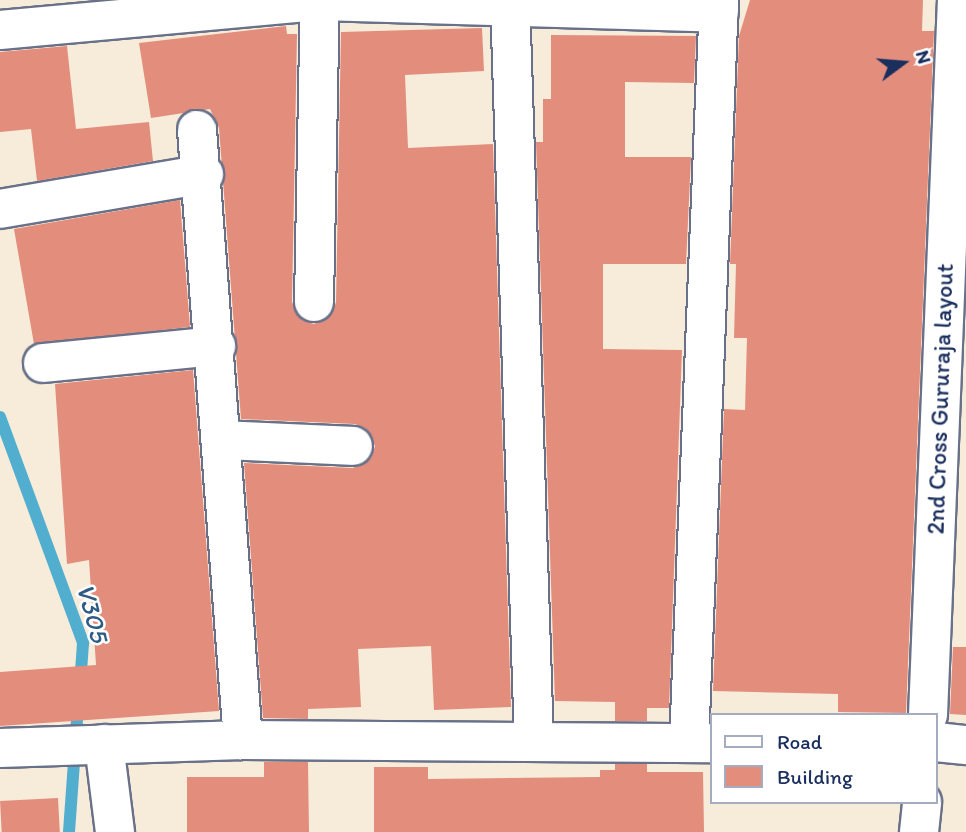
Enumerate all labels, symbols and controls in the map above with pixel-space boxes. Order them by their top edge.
north arrow [868,28,938,98]
text: N [911,48,936,66]
street label: 2nd Cross Gururaja layout [921,263,959,535]
water label: V305 [69,580,115,646]
legend [710,713,938,804]
text: Road [777,729,822,754]
text: Building [777,764,853,789]

